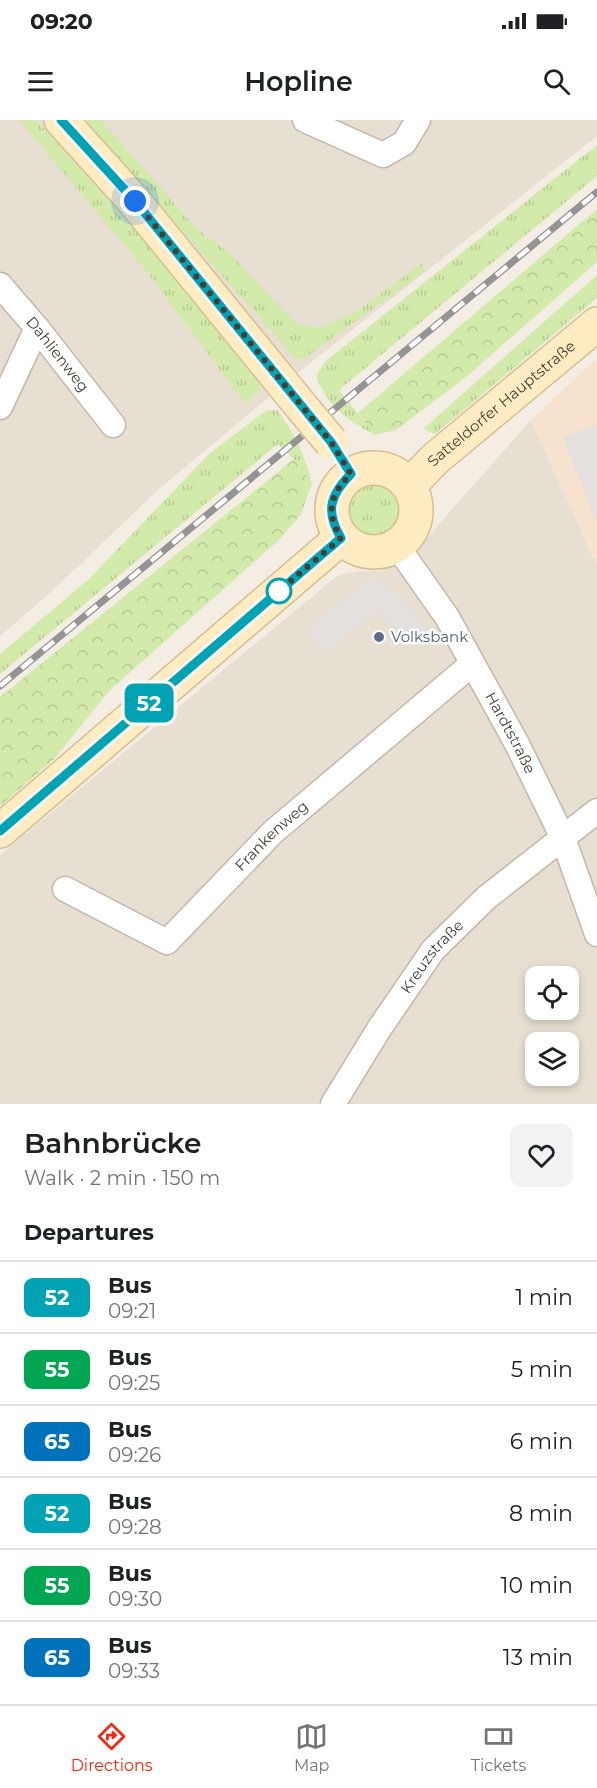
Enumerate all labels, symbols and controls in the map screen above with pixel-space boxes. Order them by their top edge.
text: 09:20 [30,8,93,35]
icon: menu [24,65,57,98]
text: Hopline [244,65,353,98]
icon: search [540,65,573,98]
your location [120,186,150,216]
street label: Dahlienweg [22,312,93,396]
street label: Satteldorfer Hauptstraße [423,336,579,470]
unlabelled marker [266,578,292,604]
place label: Volksbank [391,627,468,646]
marker: Volksbank [372,630,386,644]
line badge: 52 [122,684,176,722]
street label: Hardtstraße [481,689,540,777]
text: 52 [137,691,161,716]
street label: Frankenweg [231,796,312,875]
street label: Kreuzstraße [396,915,467,997]
map controls [525,966,579,1086]
button: locate [525,966,579,1020]
button: layers [525,1032,579,1086]
button: heart [510,1124,573,1187]
text: Bahnbrücke [24,1126,201,1160]
text: Walk · 2 min · 150 m [24,1166,220,1190]
text: Departures [24,1219,154,1246]
text: Bus [108,1272,152,1299]
text: 1 min [515,1284,573,1311]
text: 52 [45,1285,69,1310]
text: 09:21 [108,1299,156,1323]
text: Bus [108,1344,152,1371]
text: 5 min [511,1356,573,1383]
text: 55 [45,1357,69,1382]
text: 09:25 [108,1371,160,1395]
text: Bus [108,1416,152,1443]
text: 6 min [510,1428,573,1455]
text: 65 [44,1429,70,1454]
text: 09:26 [108,1443,161,1467]
text: Bus [108,1488,152,1515]
text: 8 min [509,1500,573,1527]
text: 52 [45,1501,69,1526]
text: 09:28 [108,1515,162,1539]
text: Bus [108,1560,152,1587]
text: 10 min [501,1572,573,1599]
text: 55 [45,1573,69,1598]
text: 09:30 [108,1587,162,1611]
text: Bus [108,1632,152,1659]
text: 13 min [503,1644,573,1671]
text: 65 [44,1645,70,1670]
text: 09:33 [108,1659,160,1683]
tab: Directions [71,1720,153,1775]
tab: Map [294,1720,329,1775]
tab: Tickets [471,1720,526,1775]

